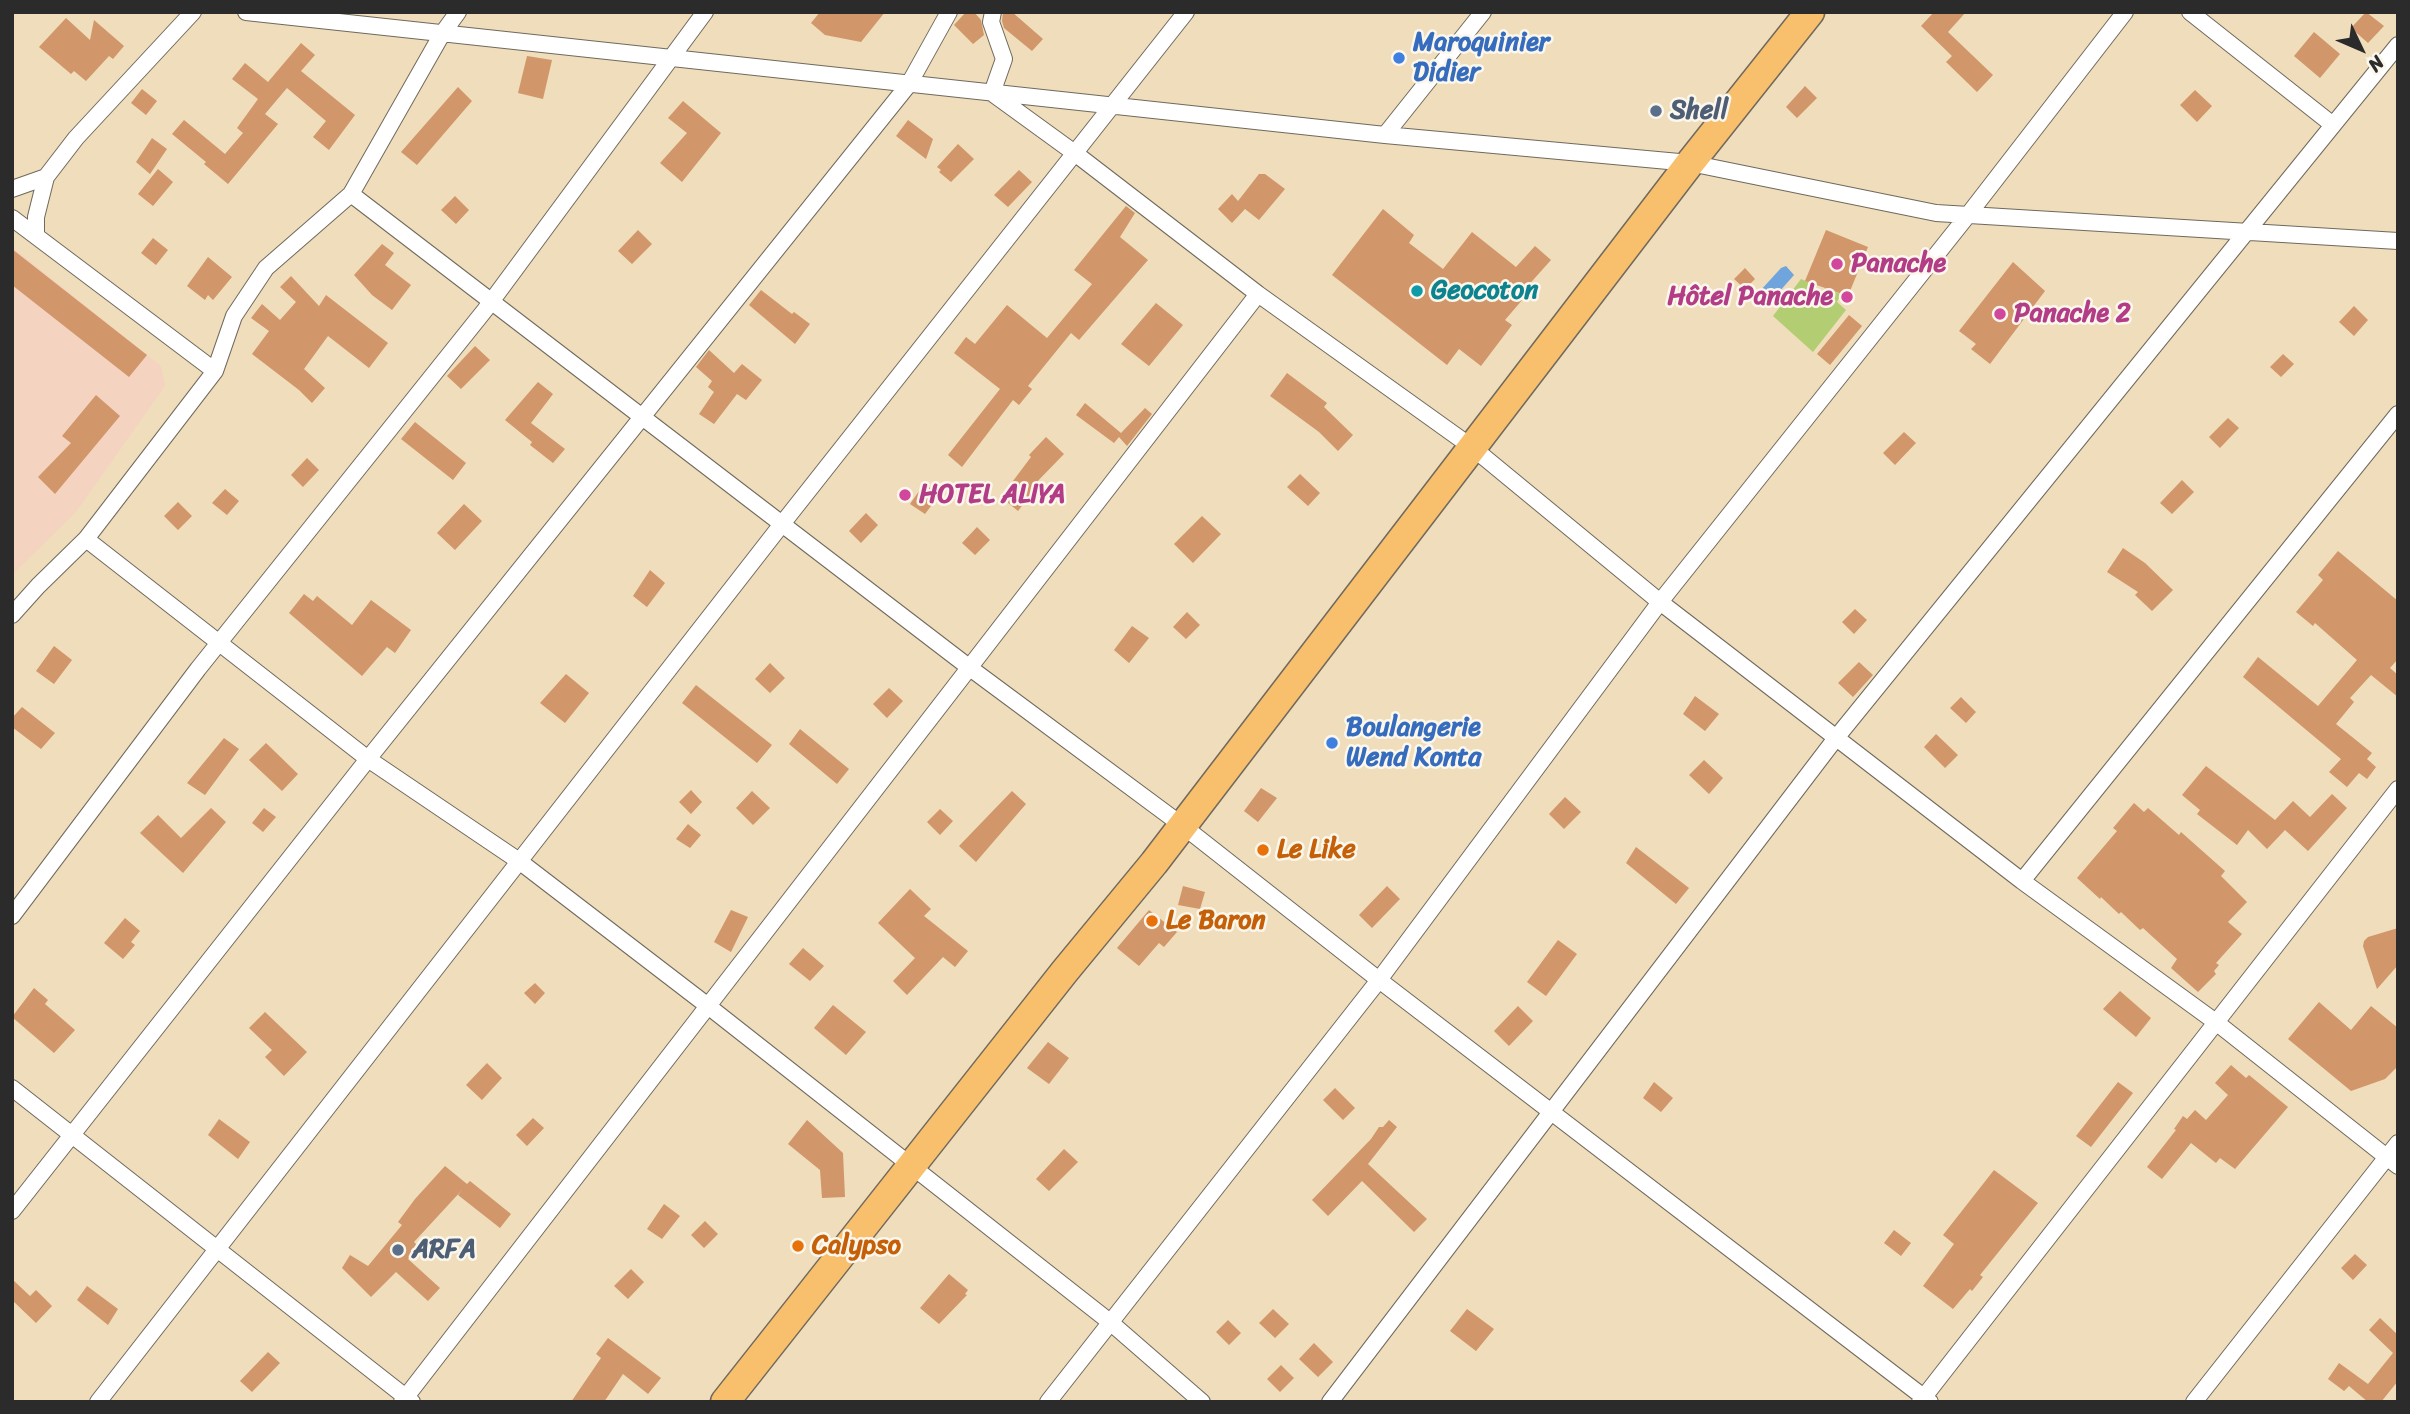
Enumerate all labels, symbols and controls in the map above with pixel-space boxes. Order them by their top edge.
north arrow [2326,14,2396,84]
place label: Maroquinier Didier [1413,27,1549,88]
text: N [2360,48,2393,80]
marker: Maroquinier Didier [1391,50,1407,66]
place label: Shell [1670,95,1728,127]
marker: Shell [1648,103,1664,119]
place label: Panache [1851,248,1946,280]
marker: Panache [1829,256,1845,272]
place label: Geocoton [1431,275,1538,307]
place label: Hôtel Panache [1667,281,1833,313]
marker: Geocoton [1409,283,1425,299]
marker: Hôtel Panache [1839,289,1855,305]
place label: Panache 2 [2014,298,2131,330]
marker: Panache 2 [1992,306,2008,322]
place label: HOTEL ALIYA [919,479,1065,511]
marker: HOTEL ALIYA [897,487,913,503]
place label: Boulangerie Wend Konta [1346,712,1481,774]
marker: Boulangerie Wend Konta [1324,735,1340,751]
place label: Le Like [1277,834,1355,866]
marker: Le Like [1255,842,1271,858]
place label: Le Baron [1166,905,1265,937]
marker: Le Baron [1144,913,1160,929]
place label: Calypso [812,1230,901,1262]
place label: ARFA [412,1234,476,1266]
marker: Calypso [790,1238,806,1254]
marker: ARFA [390,1242,406,1258]

